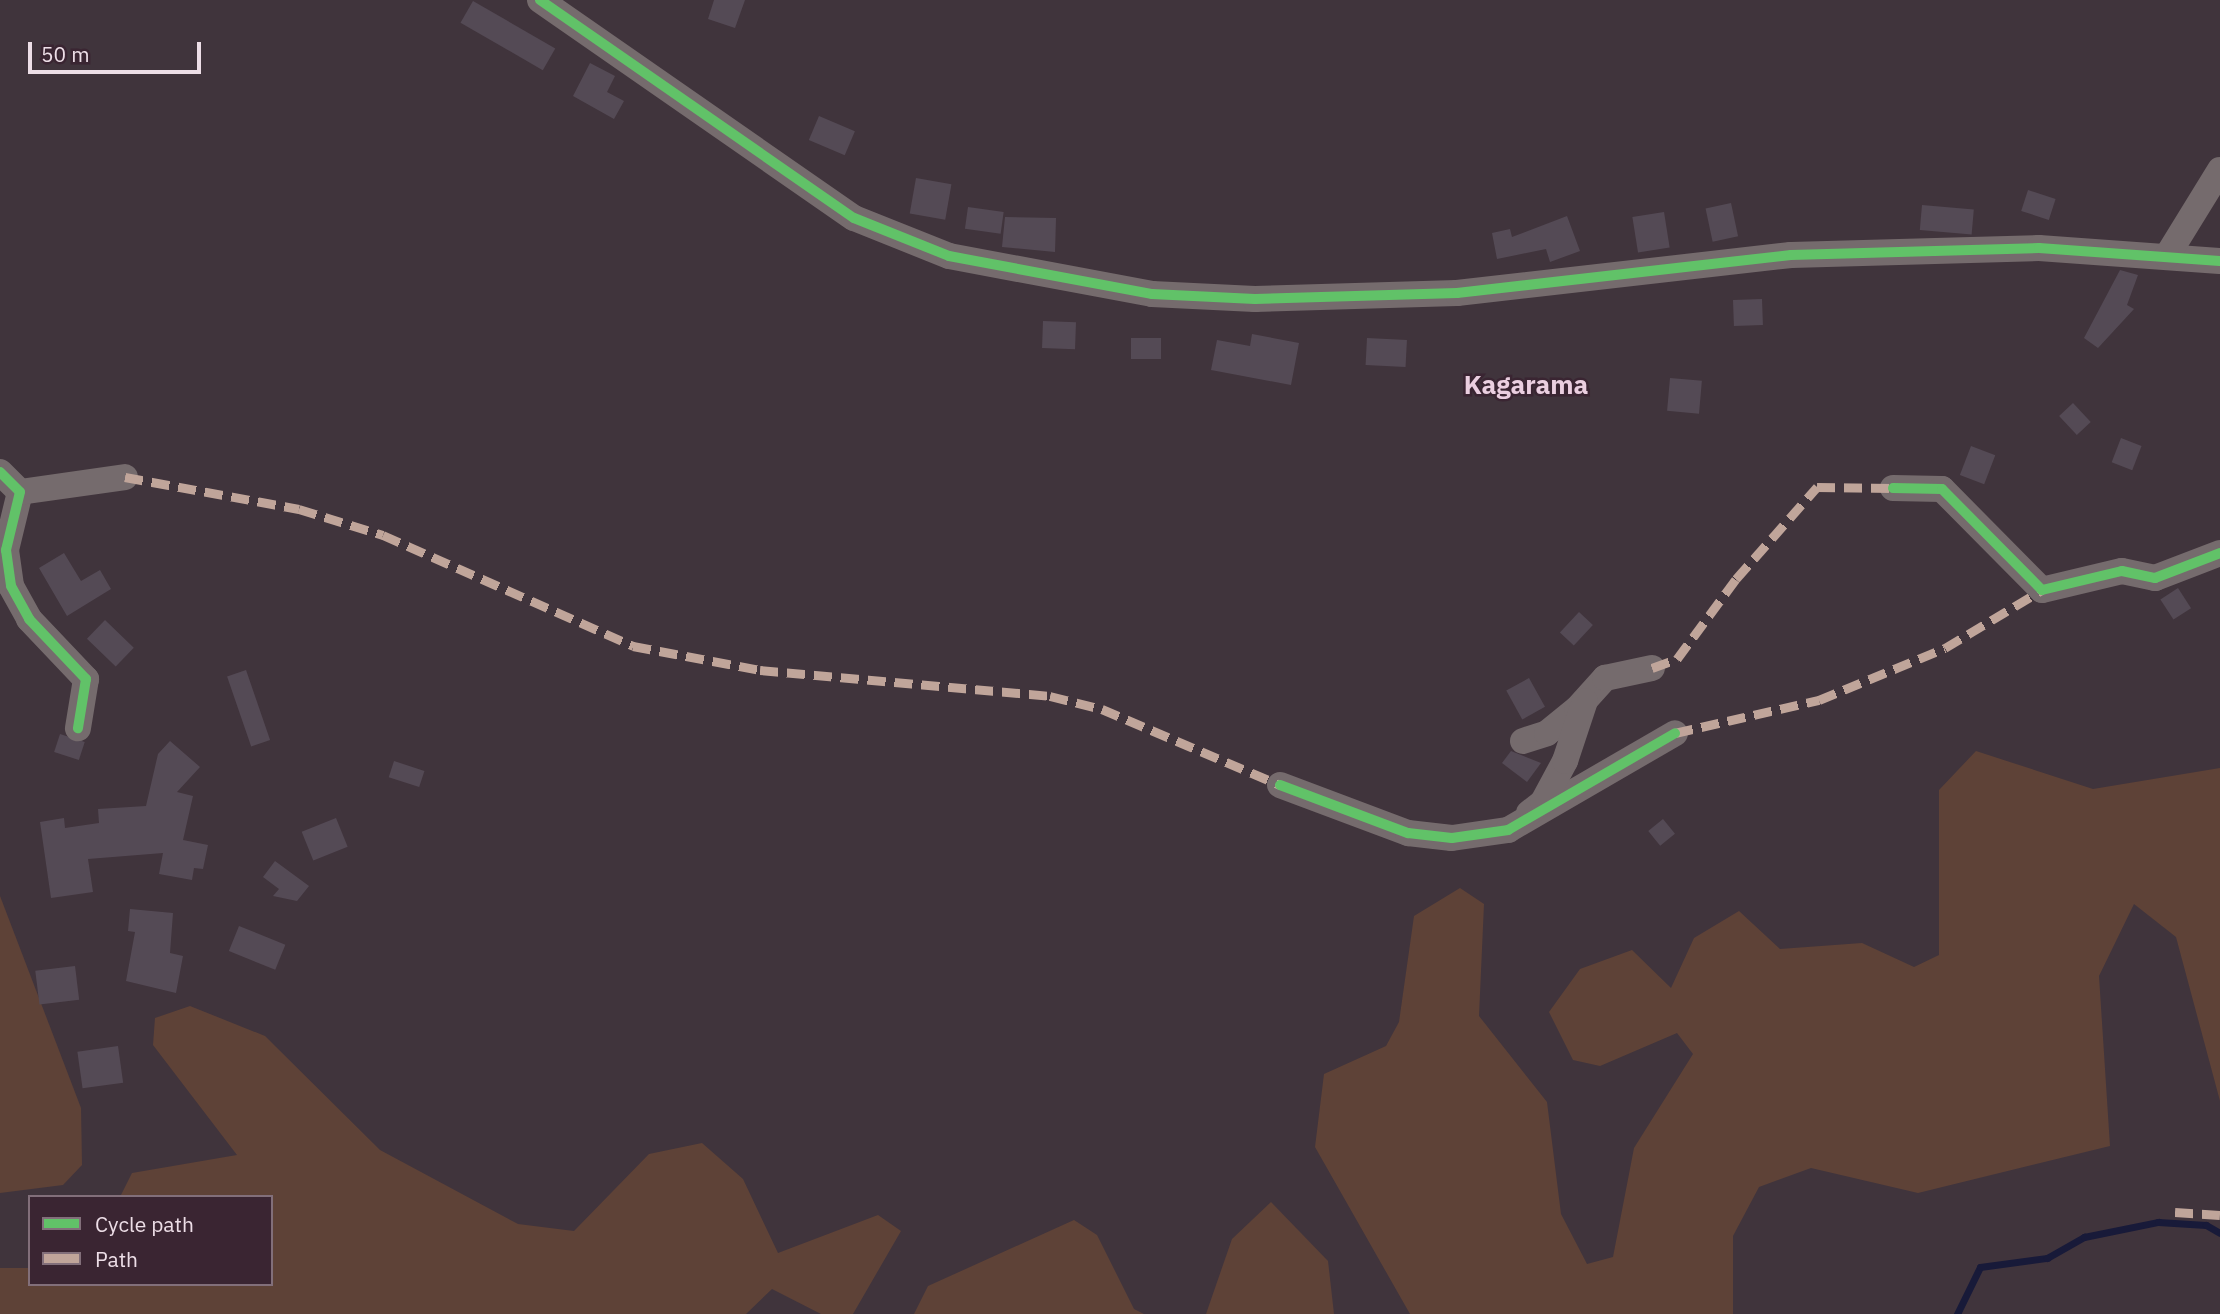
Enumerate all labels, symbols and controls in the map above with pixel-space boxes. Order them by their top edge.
scale bar [32,28,205,72]
text: 50 m [41,40,90,68]
district label: Kagarama [1464,369,1588,401]
legend [28,1195,273,1286]
text: Cycle path [95,1210,194,1238]
text: Path [95,1245,138,1273]

